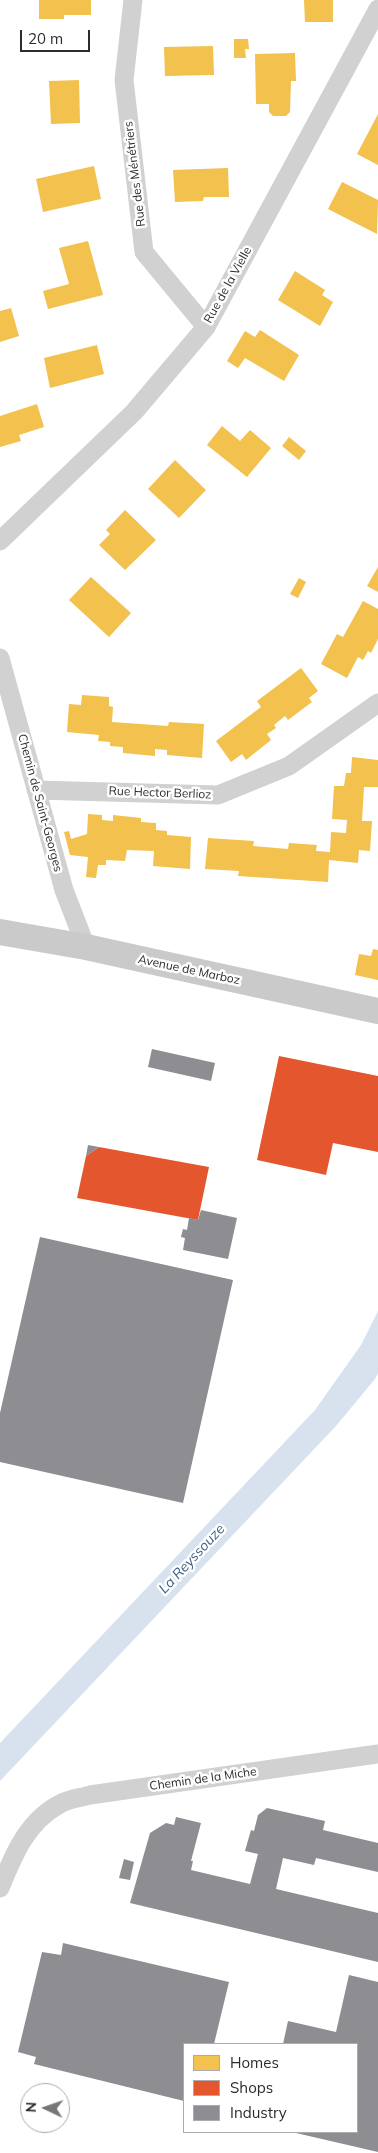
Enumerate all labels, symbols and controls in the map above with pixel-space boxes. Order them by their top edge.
scale bar [22,20,92,52]
text: 20 m [28,29,63,48]
street label: Rue des Ménétriers [121,120,149,228]
street label: Rue de la Vielle [201,244,255,326]
street label: Chemin de Saint-Georges [15,733,65,873]
street label: Rue Hector Berlioz [108,784,212,802]
street label: Avenue de Marboz [137,952,241,988]
water label: La Reyssouze [156,1521,228,1597]
street label: Chemin de la Miche [149,1764,257,1794]
legend [183,2043,358,2133]
text: Homes [230,2053,279,2072]
text: Shops [230,2078,273,2097]
north arrow [20,2083,70,2133]
text: N [22,2102,40,2113]
text: Industry [230,2103,287,2122]

